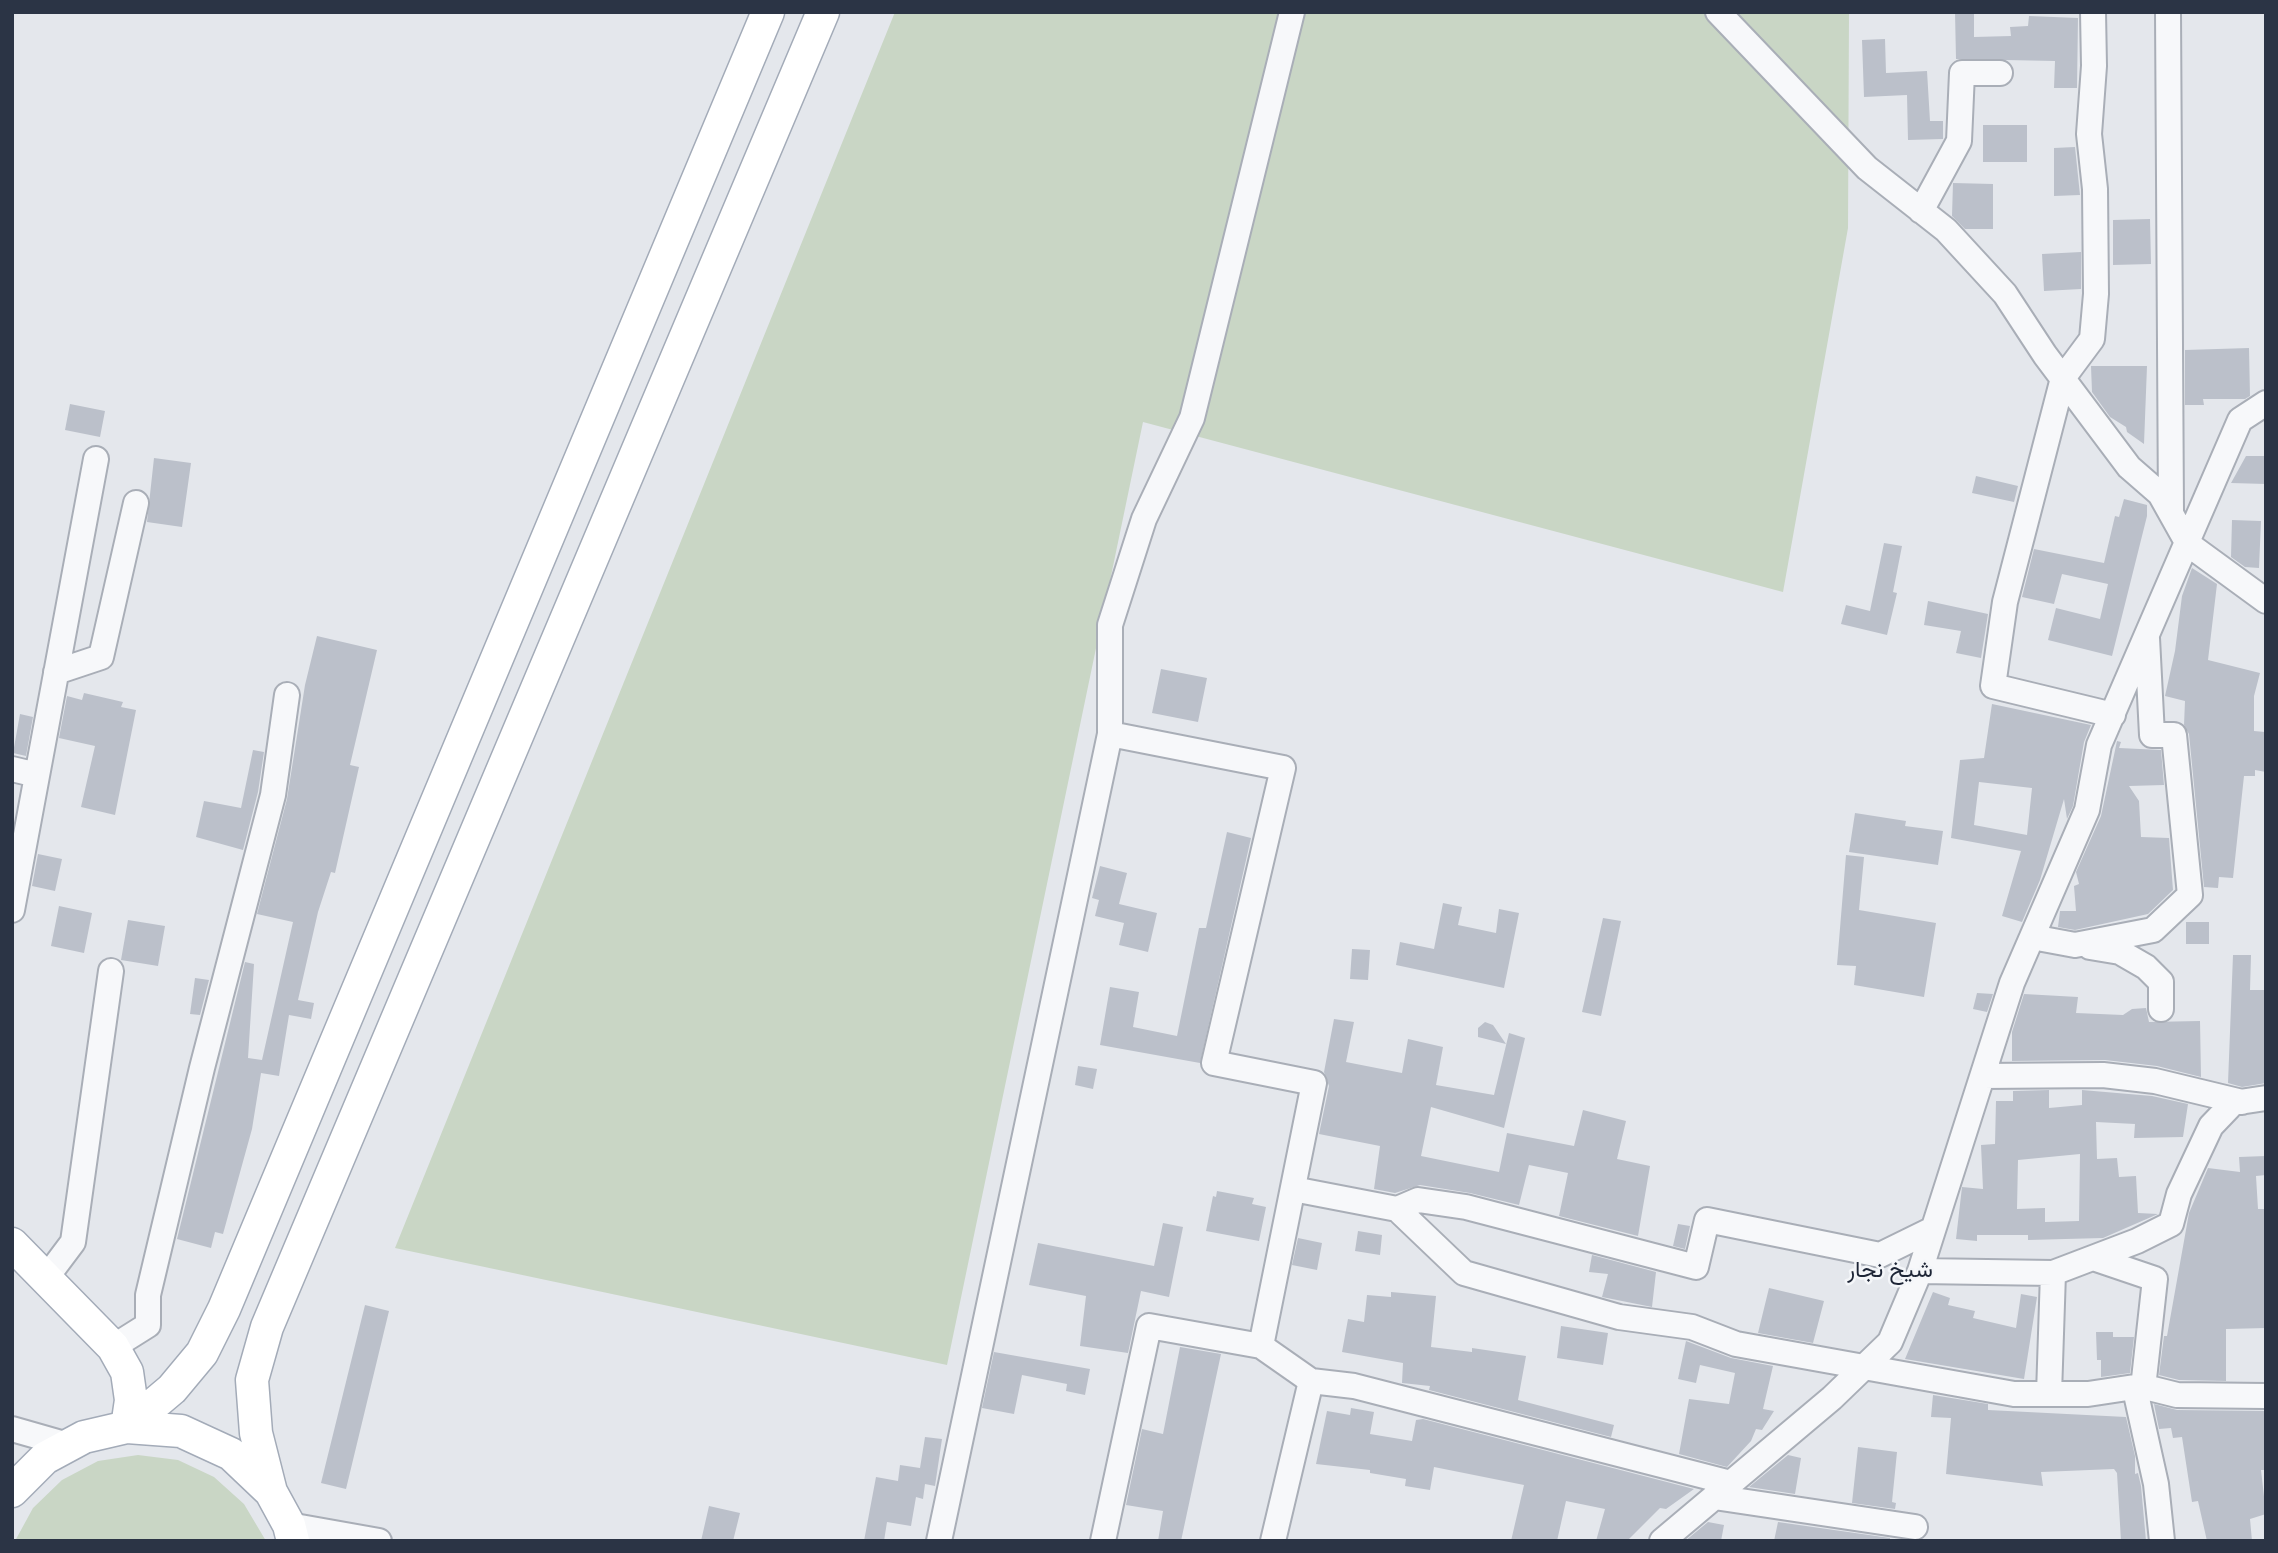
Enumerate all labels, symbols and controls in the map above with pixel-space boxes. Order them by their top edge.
district label: شيخ نجار [1847,1256,1933,1284]

